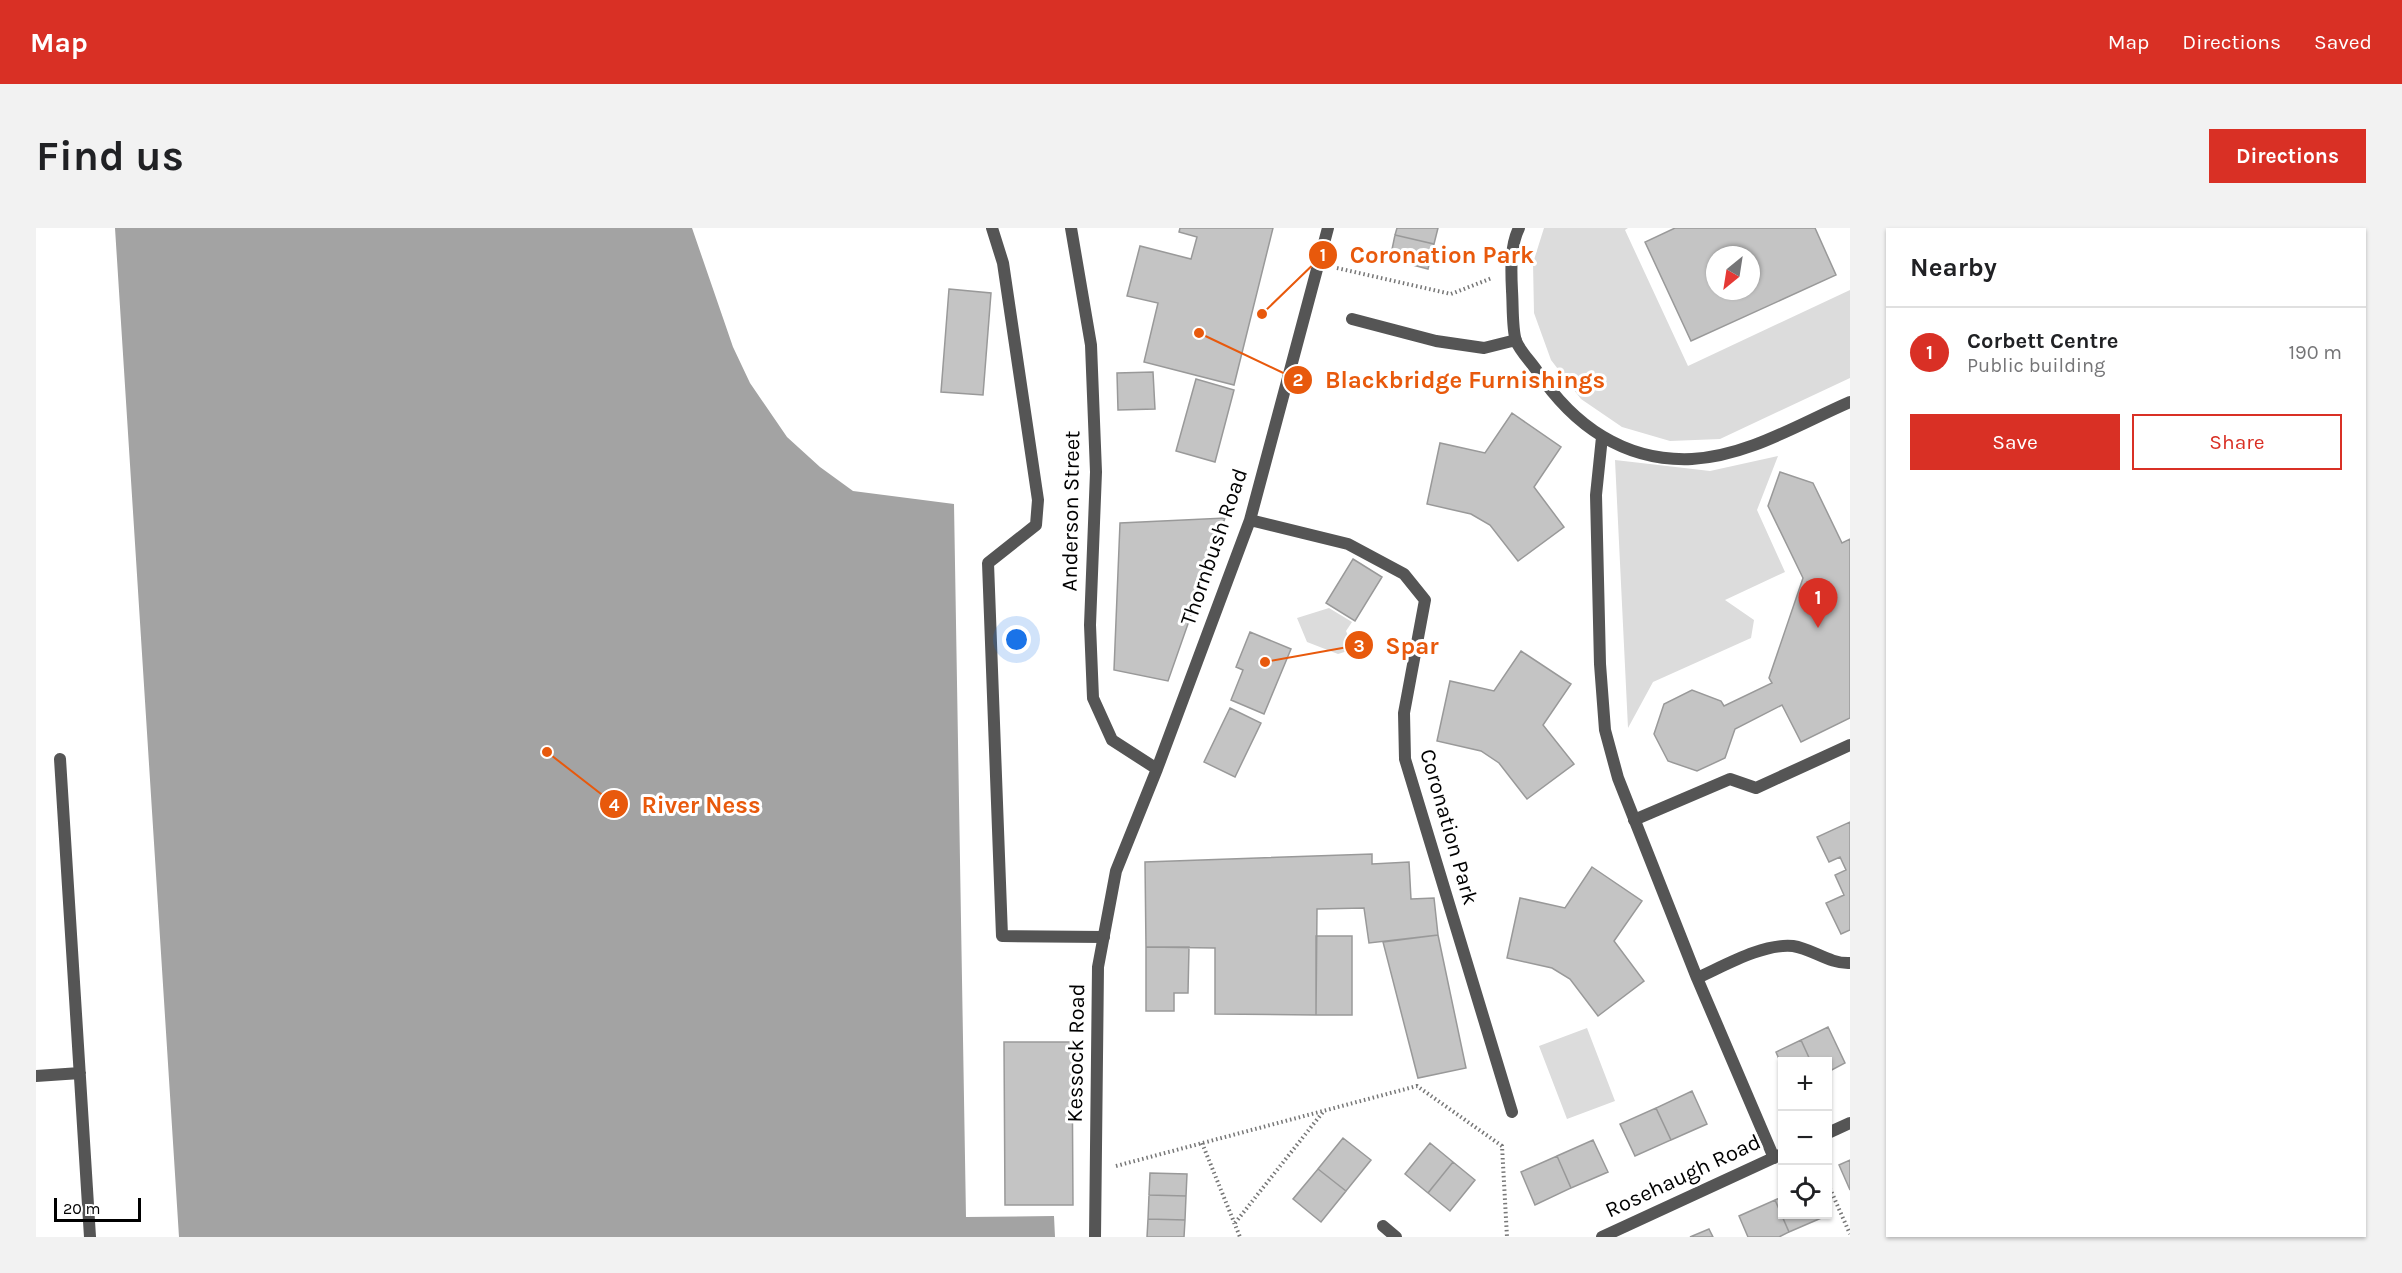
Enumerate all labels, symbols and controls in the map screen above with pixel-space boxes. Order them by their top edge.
text: Map [30,26,88,59]
text: Map [2108,30,2149,54]
text: Directions [2182,30,2281,54]
text: Saved [2314,30,2372,54]
button: Directions [2209,129,2366,183]
text: Find us [36,131,184,181]
callout: Coronation Park [1308,234,1546,276]
text: Coronation Park [1350,241,1534,269]
text: 1 [1320,244,1326,266]
north arrow [1706,246,1760,300]
text: Nearby [1910,252,1997,283]
text: Corbett Centre [1967,328,2118,354]
text: 1 [1926,341,1933,364]
text: 190 m [2288,341,2342,364]
text: Public building [1967,354,2105,377]
callout: Blackbridge Furnishings [1283,359,1618,401]
text: Blackbridge Furnishings [1325,366,1605,394]
text: 2 [1293,369,1303,391]
button: Save [1910,414,2120,470]
button: Share [2132,414,2342,470]
street label: Anderson Street [1057,430,1085,592]
street label: Thornbush Road [1175,465,1253,629]
pin: 1 [1798,578,1838,628]
callout: Spar [1344,624,1451,666]
your location [1002,625,1031,654]
text: Spar [1385,632,1439,660]
text: 3 [1353,635,1365,657]
street label: Coronation Park [1414,746,1484,908]
callout: River Ness [599,783,772,825]
text: River Ness [641,791,761,819]
text: 4 [609,794,620,816]
street label: Kessock Road [1062,983,1090,1123]
map controls [1778,1057,1832,1219]
button: + [1778,1057,1832,1111]
button: − [1778,1111,1832,1165]
street label: Rosehaugh Road [1601,1129,1765,1223]
button: locate [1778,1165,1832,1219]
scale bar [54,1195,141,1222]
text: 20 m [63,1199,101,1218]

